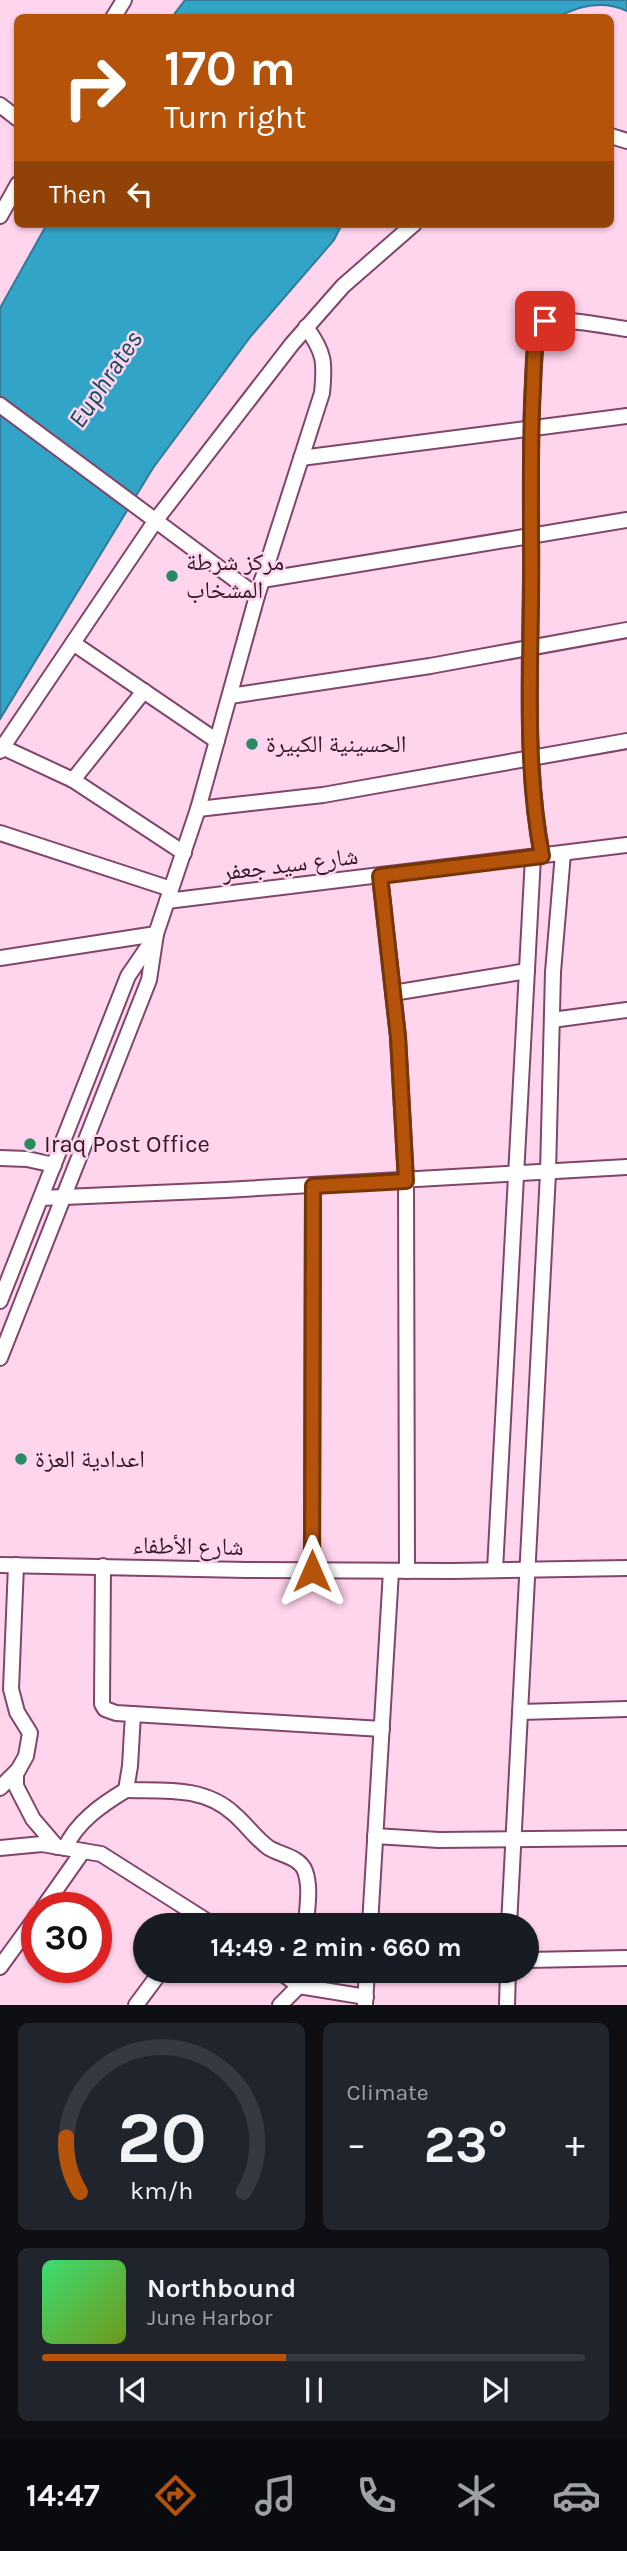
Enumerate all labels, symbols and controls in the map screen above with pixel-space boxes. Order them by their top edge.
text: 170 m [164,40,296,97]
icon: right [49,42,140,133]
text: Turn right [164,99,306,136]
icon: left [121,175,159,213]
text: Then [49,179,107,210]
pin [515,291,575,351]
icon: arrive [526,302,564,340]
water label: Euphrates [62,325,149,434]
place label: مركز شرطة المشخاب [186,548,284,604]
marker: مركز شرطة المشخاب [164,568,180,584]
place label: الحسينية الكبيرة [266,730,406,758]
marker: الحسينية الكبيرة [244,736,260,752]
street label: شارع سيد جعفر [219,842,360,887]
place label: Iraq Post Office [44,1130,210,1158]
marker: Iraq Post Office [22,1136,38,1152]
place label: اعدادية العزة [35,1445,145,1473]
marker: اعدادية العزة [13,1451,29,1467]
street label: شارع الأطفاء [132,1531,244,1562]
position arrow [275,1534,349,1608]
speed limit sign: 30 [21,1892,112,1983]
text: 14:49 · 2 min · 660 m [210,1932,462,1963]
text: Climate [347,2079,429,2106]
text: 20 [116,2096,206,2181]
text: 23° [424,2114,508,2175]
text: − [347,2122,366,2167]
text: + [565,2122,585,2167]
text: km/h [130,2176,193,2205]
text: Northbound [147,2273,296,2304]
text: June Harbor [147,2304,272,2331]
icon: previous [114,2371,152,2409]
icon: pause [295,2371,333,2409]
icon: next [476,2371,514,2409]
icon: directions [151,2471,200,2520]
icon: music [251,2471,300,2520]
icon: phone [352,2471,401,2520]
icon: climate [452,2471,501,2520]
icon: car [552,2471,601,2520]
text: 14:47 [26,2477,100,2514]

